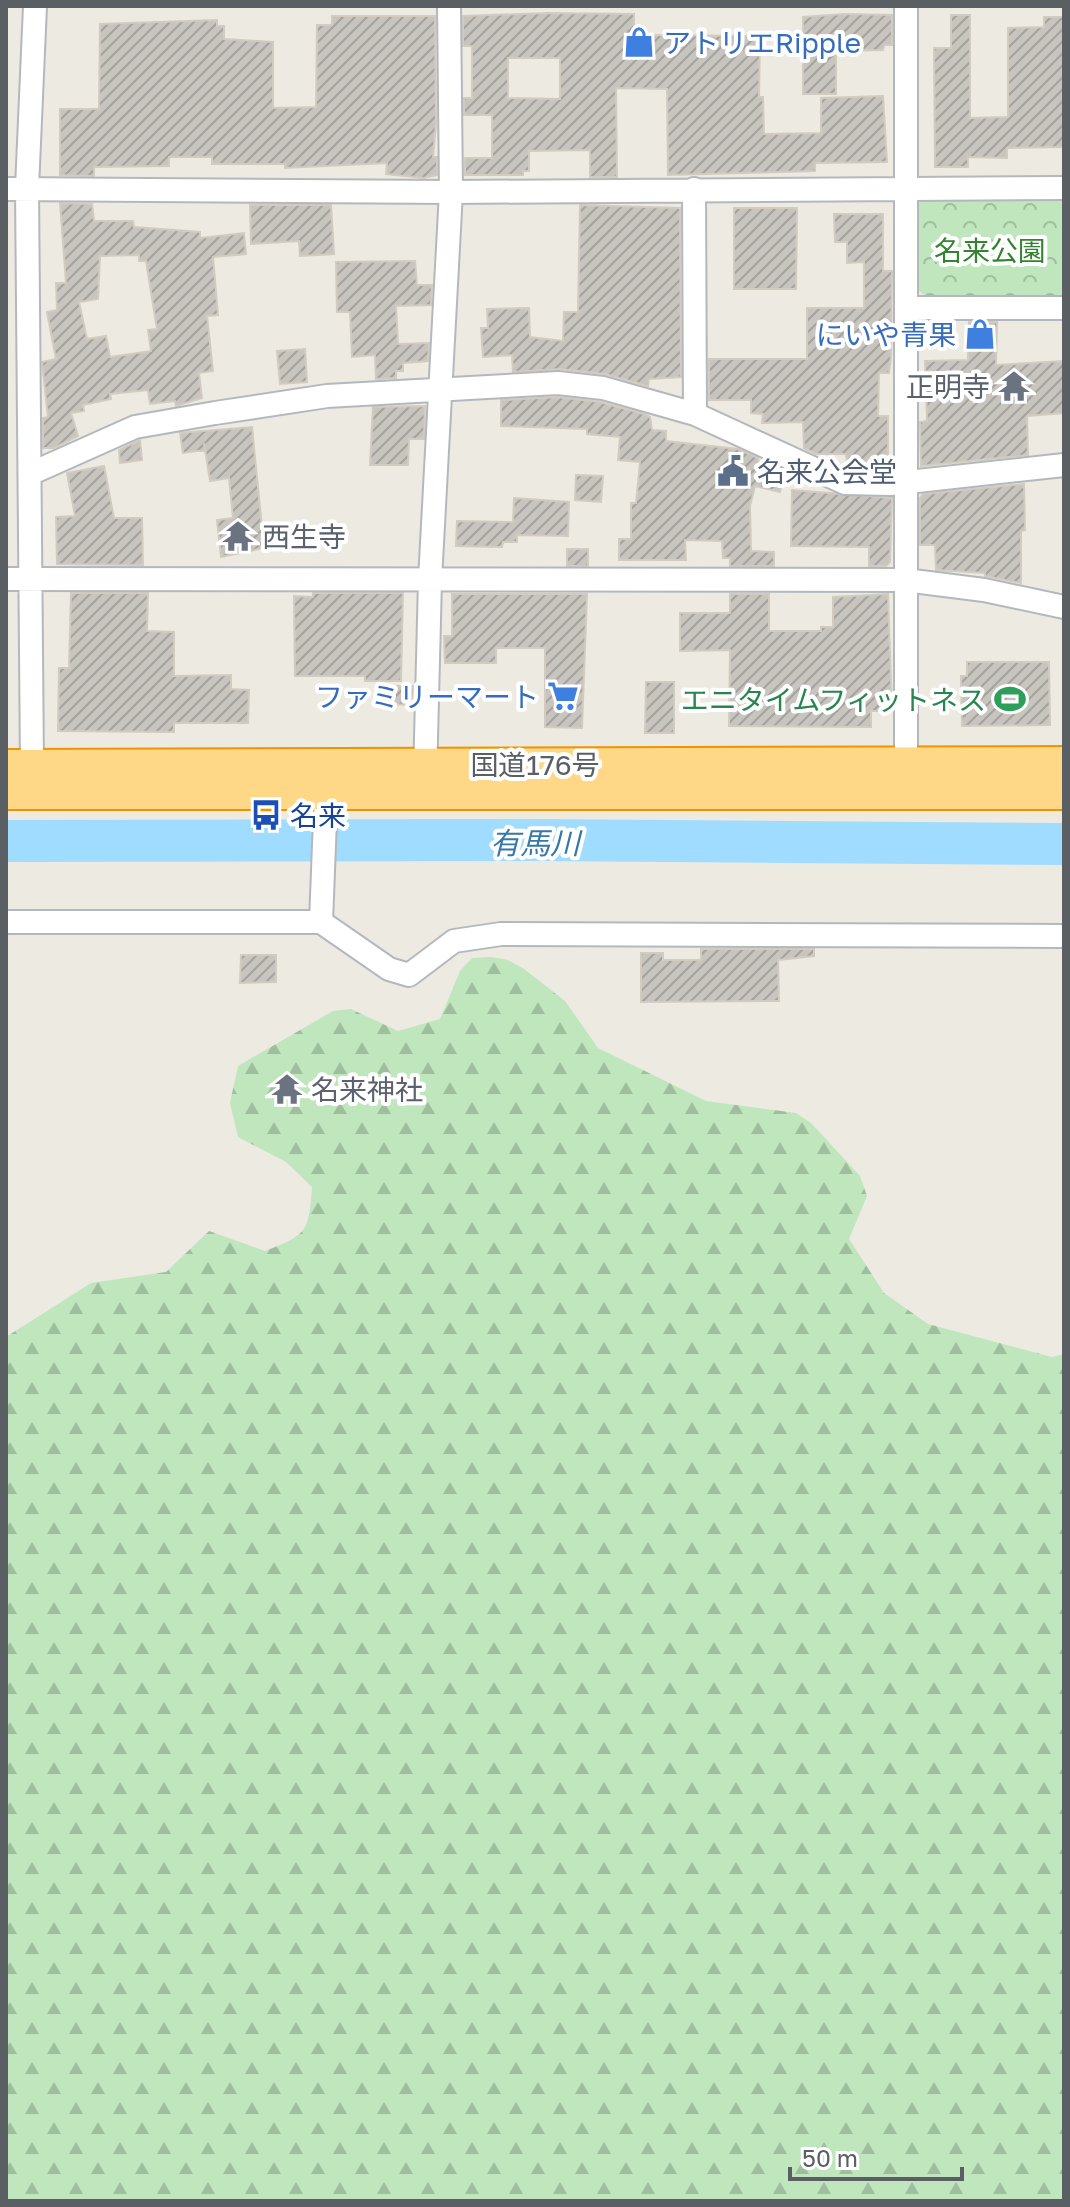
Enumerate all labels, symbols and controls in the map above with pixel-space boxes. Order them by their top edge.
shop icon: アトリエRipple [622,25,656,59]
place label: アトリエRipple [663,26,861,59]
park label: 名来公園 [934,234,1046,267]
shop icon: にいや青果 [963,317,997,351]
place label: にいや青果 [816,318,956,351]
temple icon: 正明寺 [997,369,1031,403]
place label: 正明寺 [906,370,990,403]
public building icon: 名来公会堂 [716,454,750,488]
place label: 名来公会堂 [757,455,897,488]
temple icon: 西生寺 [221,519,255,553]
place label: 西生寺 [262,520,346,553]
supermarket icon: ファミリーマート [546,679,580,713]
place label: ファミリーマート [315,680,539,713]
sports icon: エニタイムフィットネス [993,682,1027,716]
place label: エニタイムフィットネス [681,683,986,716]
street label: 国道176号 [470,748,600,781]
bus stop icon: 名来 [249,798,283,832]
place label: 名来 [290,799,346,832]
water label: 有馬川 [490,825,583,861]
temple icon: 名来神社 [270,1072,304,1106]
place label: 名来神社 [311,1073,423,1106]
scale bar [790,2131,962,2181]
text: 50 m [802,2143,858,2172]

